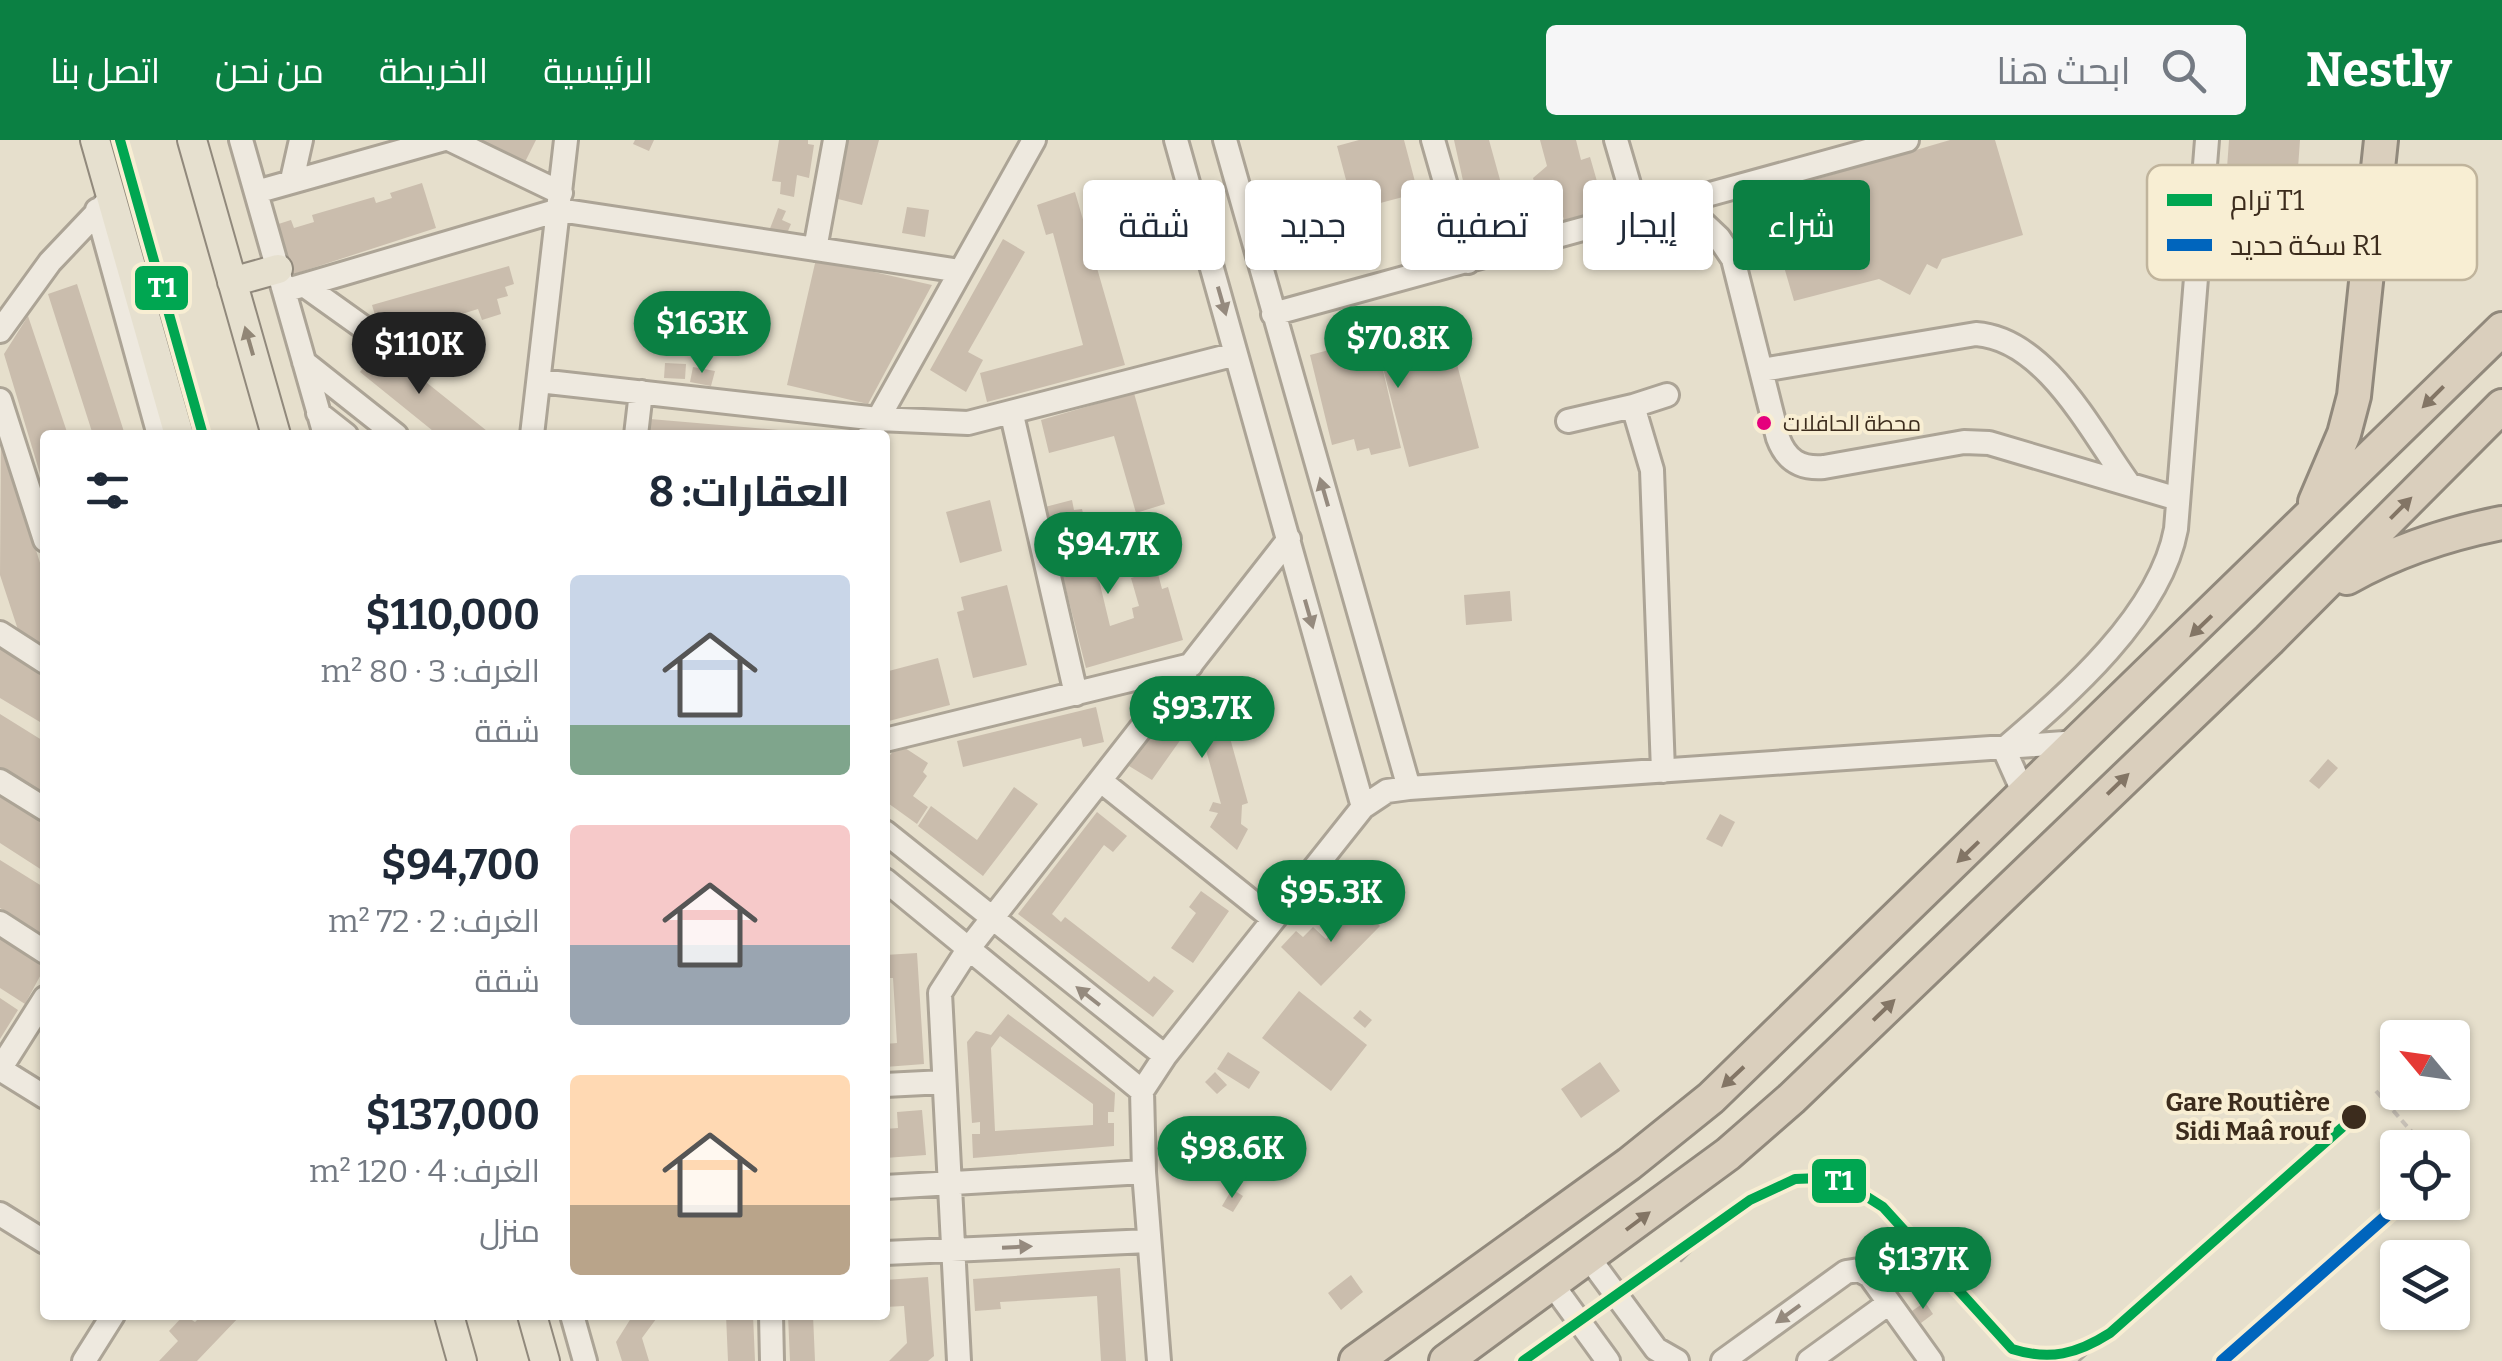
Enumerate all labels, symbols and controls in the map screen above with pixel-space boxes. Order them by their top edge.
search box [1546,25,2246,115]
text: Nestly [2306,41,2452,99]
icon: search [2156,43,2211,98]
text: ابحث هنا [1996,48,2131,94]
text: اتصل بنا [50,50,160,92]
text: من نحن [215,50,324,92]
text: الخريطة [379,50,488,92]
text: الرئيسية [543,50,653,92]
legend [2147,165,2477,280]
chip: شقة [1083,180,1225,270]
chip: جديد [1245,180,1381,270]
chip: تصفية [1401,180,1563,270]
chip: إيجار [1583,180,1713,270]
chip: شراء [1733,180,1870,270]
text: ترام T1 [2230,184,2305,220]
text: سكة حديد R1 [2230,229,2382,262]
line badge: T1 [133,264,190,312]
text: T1 [147,271,177,304]
one-way arrow [1214,286,1230,317]
pin: $163K [632,291,772,376]
text: $163K [656,304,748,342]
pin: $70.8K [1317,306,1479,391]
pin: $110K [349,312,489,397]
text: $70.8K [1346,319,1450,357]
text: $110K [374,325,464,363]
one-way arrow [241,326,256,356]
one-way arrow [2421,385,2445,409]
place label: محطة الحافلات [1783,410,1921,437]
marker: محطة الحافلات [1754,413,1774,433]
icon: filters [80,463,135,518]
text: العقارات: 8 [649,467,850,517]
one-way arrow [1316,476,1332,507]
one-way arrow [2388,497,2412,520]
pin: $94.7K [1027,512,1189,597]
text: $94.7K [1056,525,1160,563]
text: $110,000 [365,590,540,640]
one-way arrow [1302,599,1318,630]
one-way arrow [2190,613,2214,637]
icon: home [650,615,770,735]
text: الغرف: 3 · 80 m² [321,652,540,690]
pin: $93.7K [1121,676,1283,761]
text: $93.7K [1152,689,1252,727]
text: شقة [475,712,540,750]
one-way arrow [2106,773,2130,797]
one-way arrow [1956,839,1980,863]
text: $94,700 [381,840,540,890]
pin: $95.3K [1250,860,1412,945]
icon: home [650,865,770,985]
text: $95.3K [1279,873,1383,911]
text: الغرف: 2 · 72 m² [328,902,540,940]
text: شقة [475,962,540,1000]
one-way arrow [1076,986,1101,1007]
one-way arrow [1872,998,1896,1021]
north arrow [2380,1020,2470,1110]
map controls [2380,1020,2470,1330]
one-way arrow [1722,1065,1746,1088]
place label: Gare Routière Sidi Maâ rouf [2166,1088,2332,1147]
text: $137,000 [365,1090,540,1140]
marker: Gare Routière Sidi Maâ rouf [2339,1102,2369,1132]
icon: home [650,1115,770,1235]
pin: $98.6K [1151,1116,1313,1201]
text: $98.6K [1179,1129,1285,1167]
button: locate [2380,1130,2470,1220]
text: الغرف: 4 · 120 m² [309,1152,540,1190]
line badge: T1 [1810,1157,1868,1205]
text: T1 [1824,1164,1854,1197]
one-way arrow [1625,1211,1651,1231]
text: منزل [479,1212,540,1250]
pin: $137K [1853,1227,1993,1312]
one-way arrow [1002,1239,1034,1255]
text: $137K [1877,1240,1969,1278]
button: layers [2380,1240,2470,1330]
one-way arrow [1774,1304,1801,1323]

